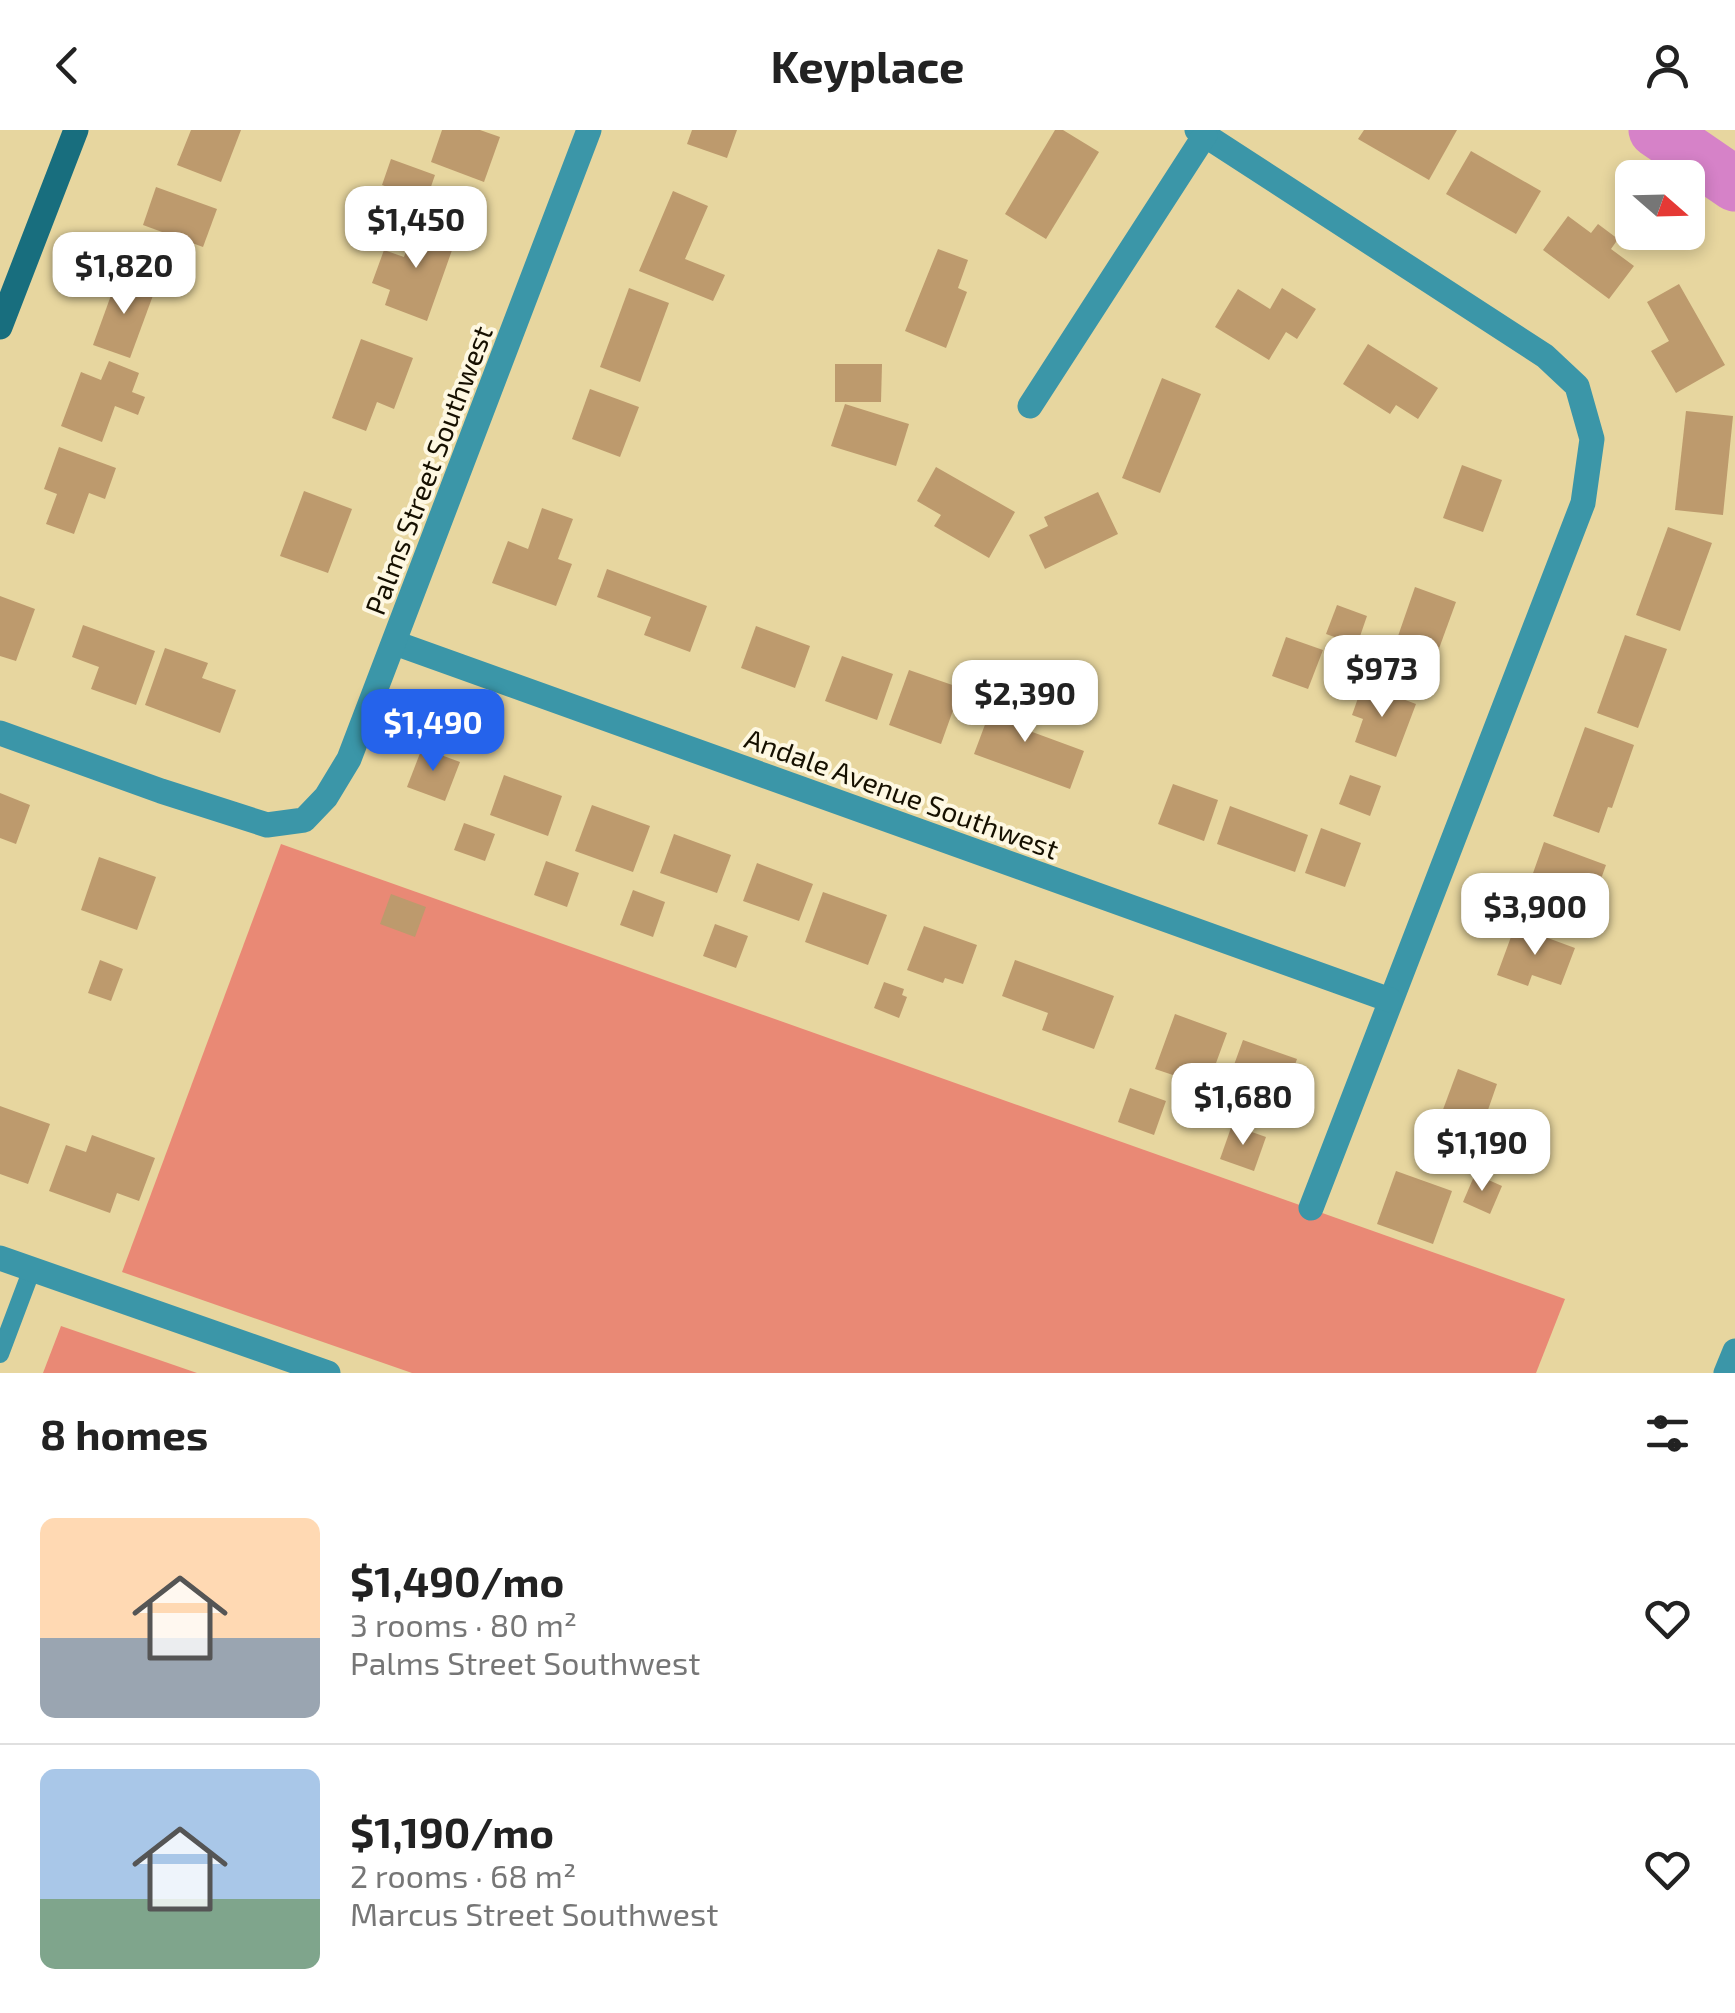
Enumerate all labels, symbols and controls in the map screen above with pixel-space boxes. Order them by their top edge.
icon: back [40,38,95,93]
text: Keyplace [771,38,964,92]
icon: person [1640,38,1695,93]
north arrow [1615,160,1705,250]
map controls [1615,160,1705,250]
pin: $1,450 [335,186,497,271]
text: $1,450 [367,199,465,237]
pin: $1,820 [43,232,205,317]
text: $1,820 [75,245,173,283]
street label: Palms Street Southwest [357,321,499,619]
pin: $973 [1323,635,1441,720]
text: $973 [1346,648,1418,686]
pin: $2,390 [944,660,1106,745]
text: $2,390 [974,673,1076,711]
pin: $1,490 [352,689,514,774]
text: $1,490 [383,702,483,740]
street label: Andale Avenue Southwest [740,720,1064,866]
pin: $3,900 [1454,873,1616,958]
text: $3,900 [1483,886,1587,924]
pin: $1,680 [1162,1063,1324,1148]
text: $1,680 [1193,1076,1293,1114]
pin: $1,190 [1401,1109,1563,1194]
text: $1,190 [1436,1122,1528,1160]
icon: filters [1640,1406,1695,1461]
text: 8 homes [40,1408,208,1458]
text: $1,490/mo [350,1555,564,1605]
icon: home [120,1558,240,1678]
icon: heart [1640,1591,1695,1646]
text: 3 rooms · 80 m² [350,1605,577,1643]
text: Palms Street Southwest [350,1643,700,1681]
text: $1,190/mo [350,1806,554,1856]
icon: home [120,1809,240,1929]
icon: heart [1640,1842,1695,1897]
text: 2 rooms · 68 m² [350,1856,576,1894]
text: Marcus Street Southwest [350,1894,718,1932]

